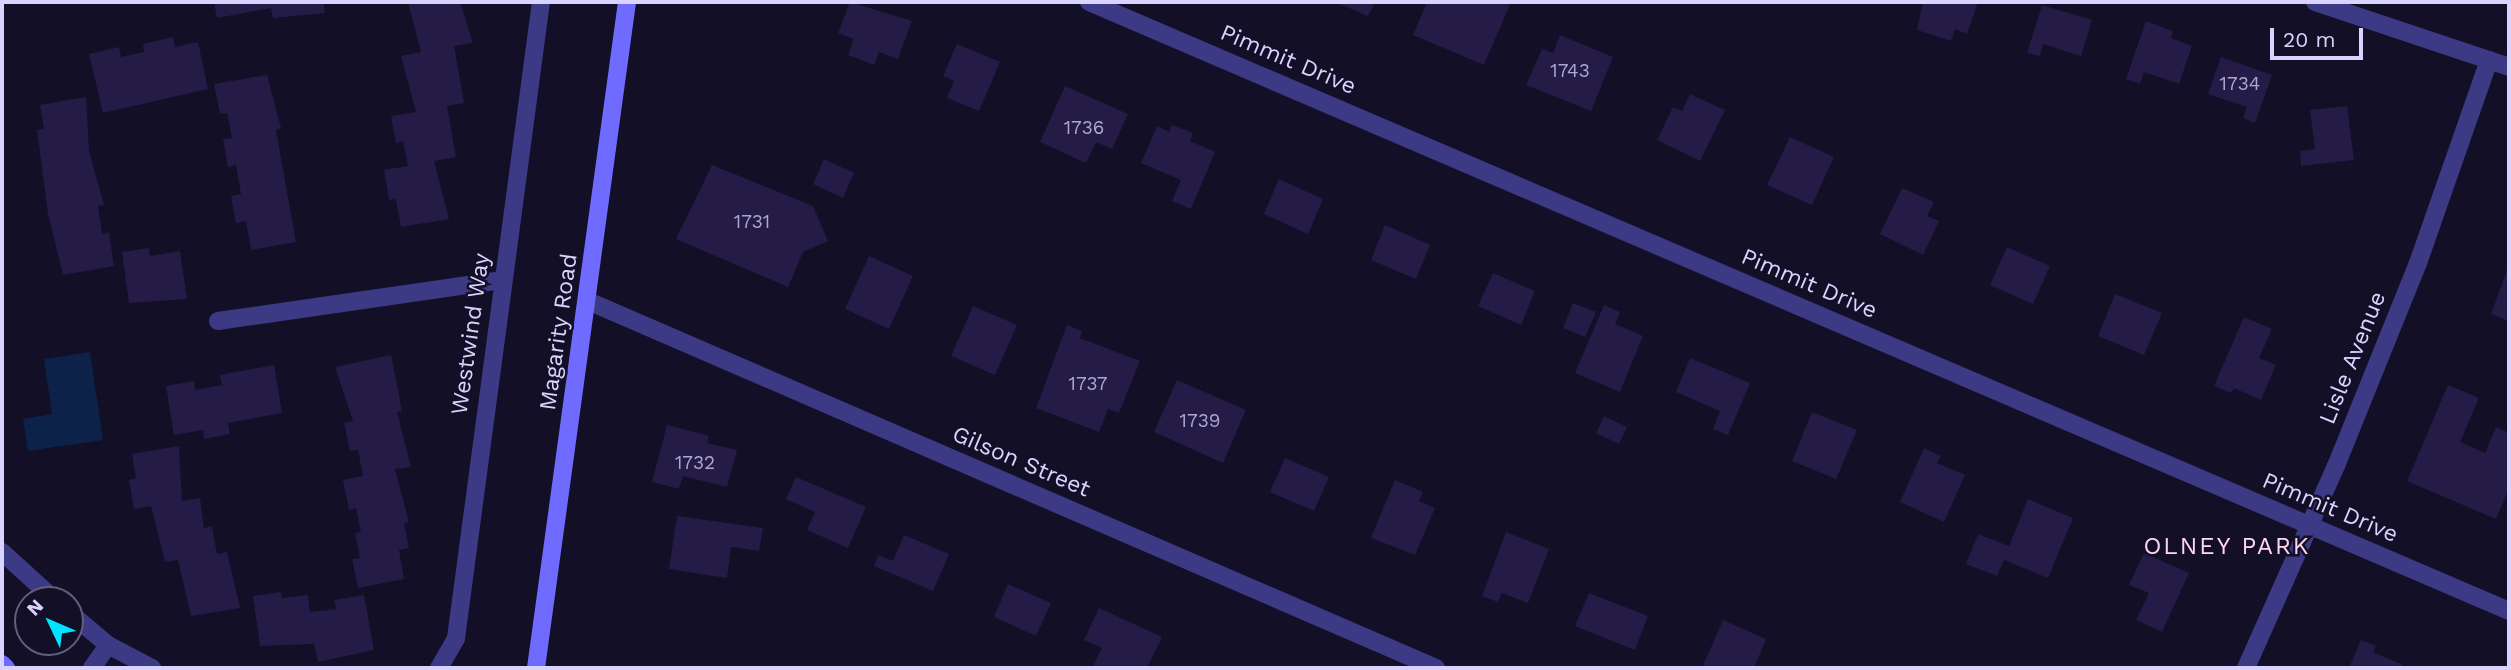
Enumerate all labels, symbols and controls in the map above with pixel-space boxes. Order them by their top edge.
scale bar [2273,14,2366,58]
street label: Pimmit Drive [1216,19,1360,101]
text: 20 m [2283,27,2335,52]
house number: 1743 [1550,60,1590,82]
house number: 1734 [2220,73,2260,95]
house number: 1736 [1064,117,1104,139]
house number: 1731 [734,211,770,233]
street label: Pimmit Drive [1737,243,1881,325]
street label: Westwind Way [446,251,496,417]
street label: Magarity Road [534,251,584,413]
street label: Lisle Avenue [2314,287,2392,429]
house number: 1737 [1068,373,1108,395]
house number: 1739 [1180,410,1220,432]
street label: Gilson Street [948,421,1094,503]
house number: 1732 [675,452,715,474]
street label: Pimmit Drive [2258,467,2402,549]
district label: OLNEY PARK [2144,533,2310,561]
north arrow [14,586,84,656]
text: N [22,594,48,621]

